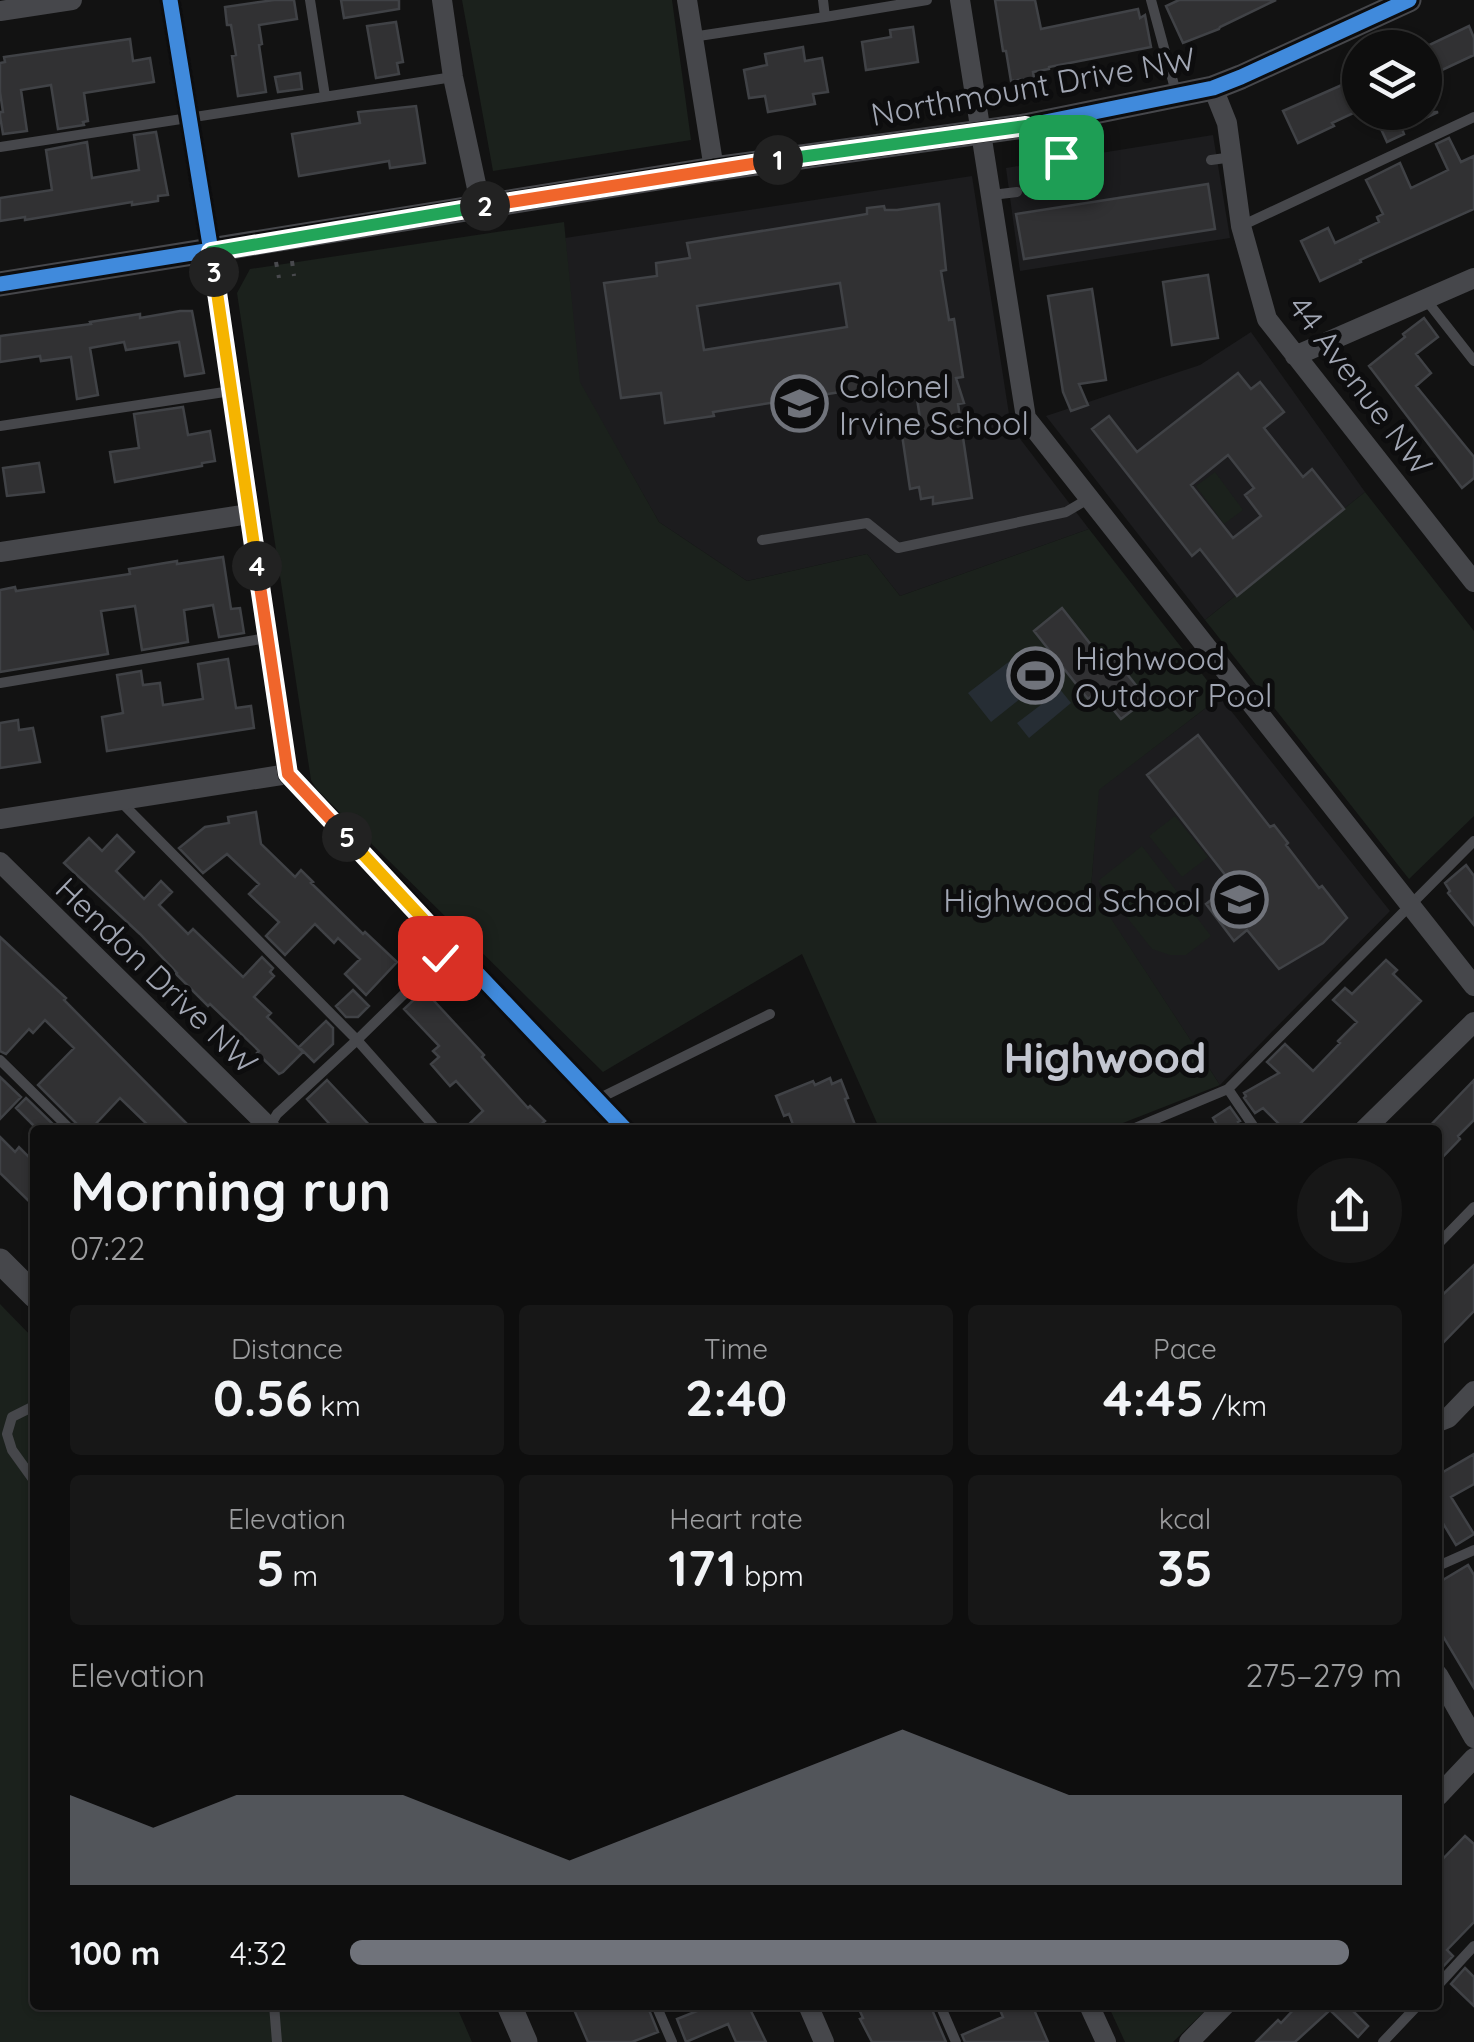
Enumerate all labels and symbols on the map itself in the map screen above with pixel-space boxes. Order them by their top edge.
street label: Northmount Drive NW [868,38,1198,134]
pin [1019,115,1104,200]
pin: 1 [753,135,803,185]
pin: 2 [460,181,510,231]
pin: 3 [189,247,239,297]
street label: 44 Avenue NW [1280,287,1442,483]
place label: Colonel Irvine School [839,366,1029,443]
school or university icon: Colonel Irvine School [770,374,830,434]
pin: 4 [232,541,282,591]
place label: Highwood Outdoor Pool [1075,638,1272,715]
sports icon: Highwood Outdoor Pool [1006,646,1066,706]
pin: 5 [322,812,372,862]
street label: Hendon Drive NW [48,868,266,1082]
school or university icon: Highwood School [1210,870,1270,930]
place label: Highwood School [943,880,1201,920]
pin [398,916,483,1001]
district label: Highwood [1004,1031,1206,1084]

